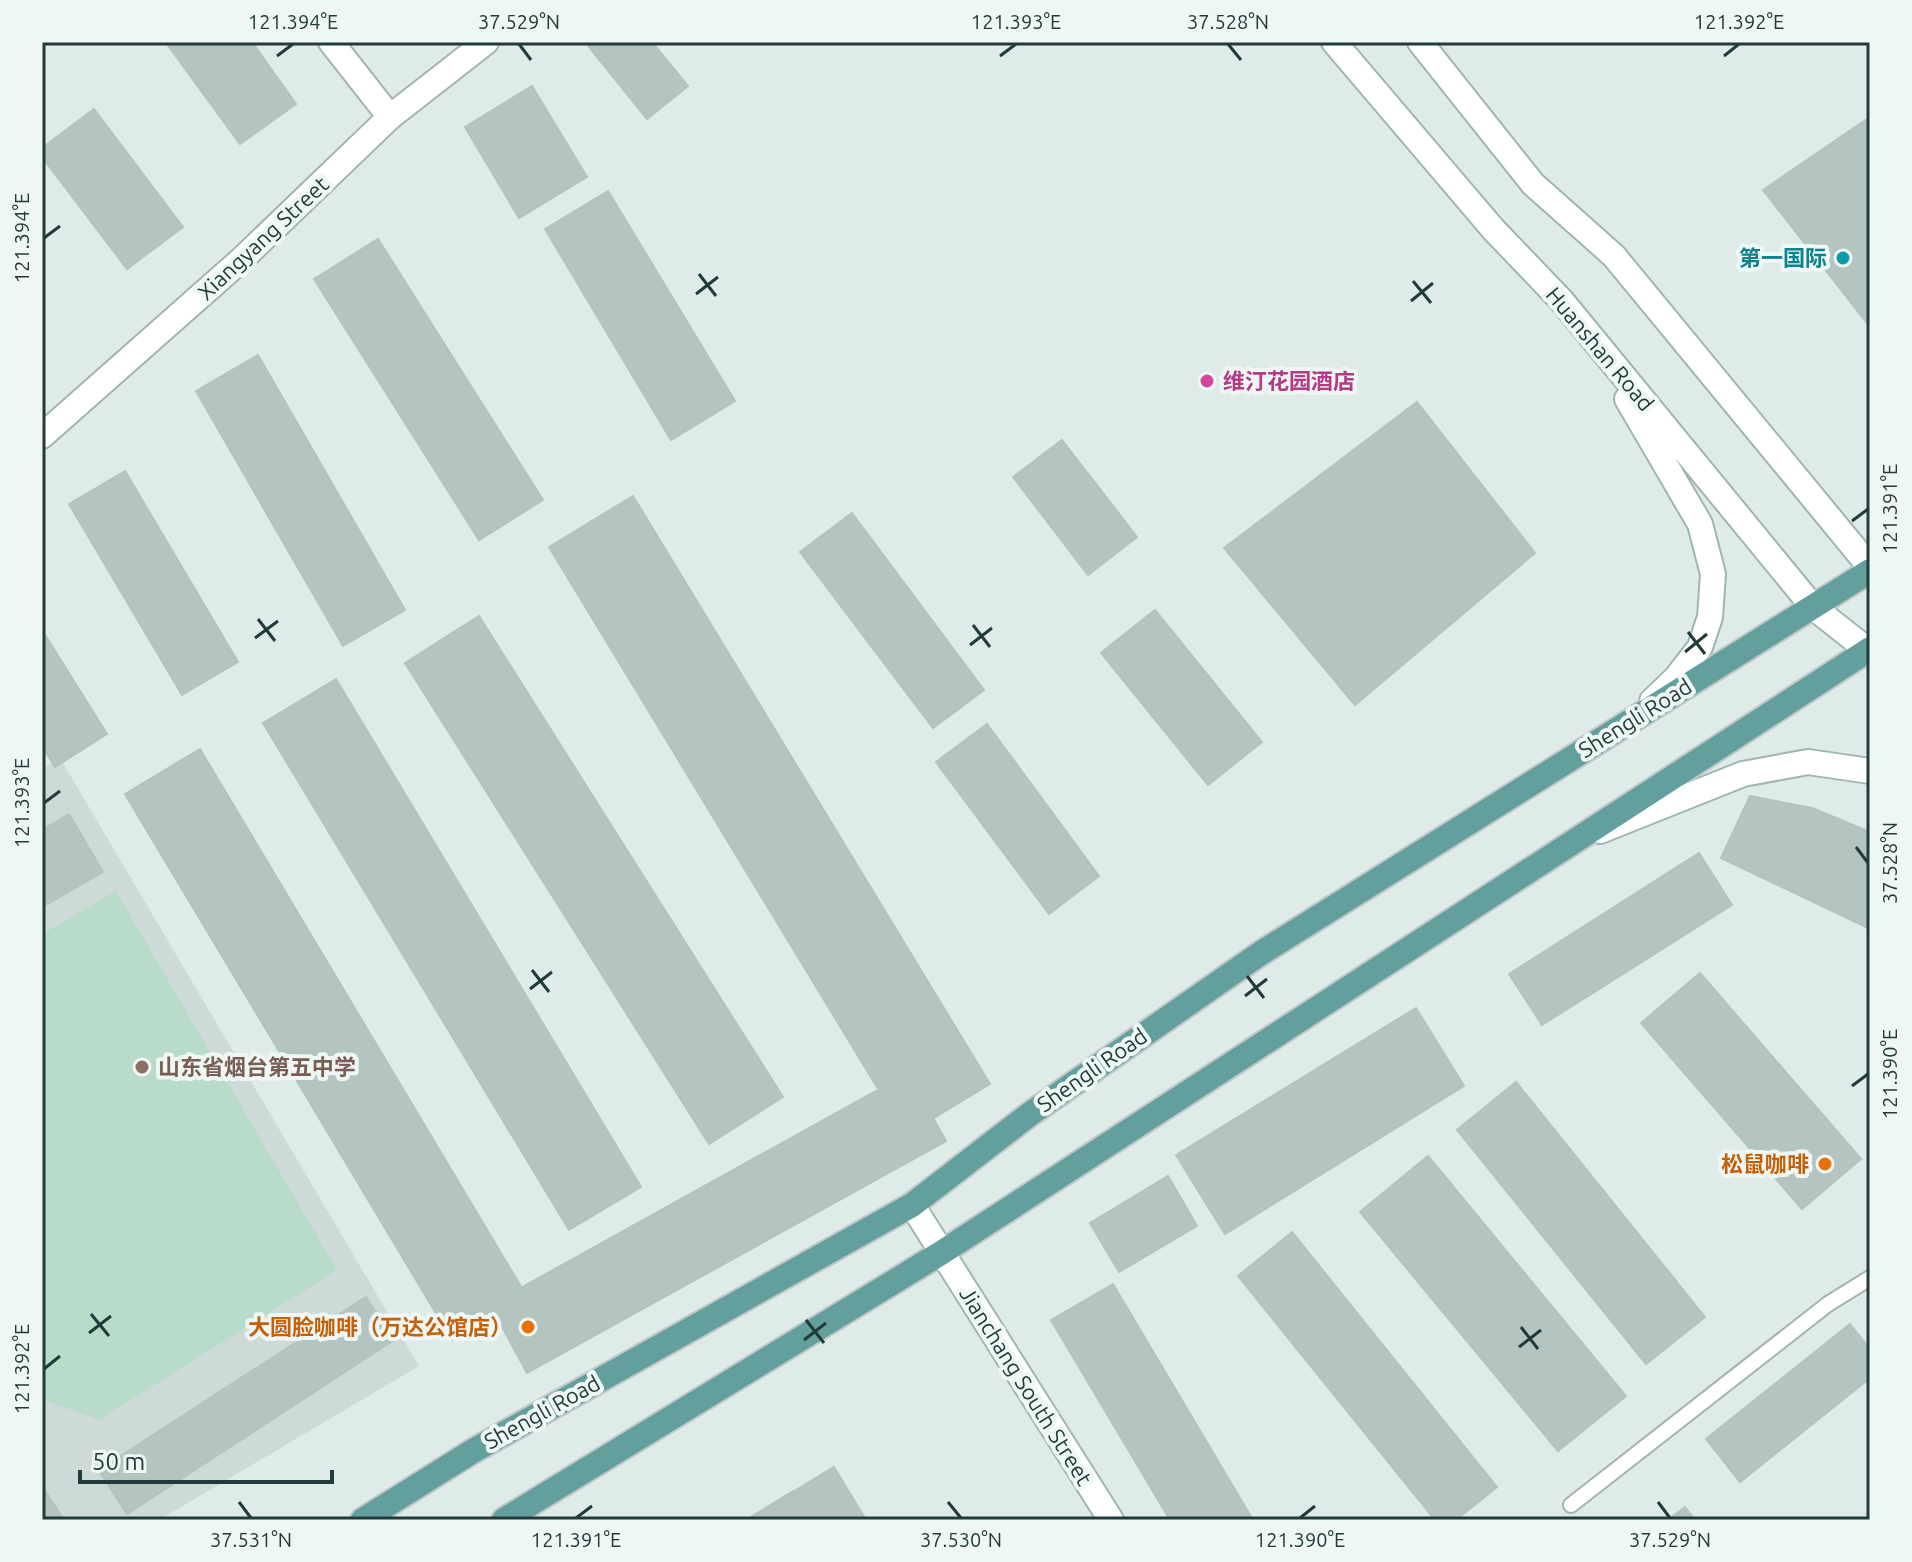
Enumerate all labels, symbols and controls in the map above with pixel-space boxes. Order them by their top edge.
text: 121.394°E [248,10,338,33]
text: 37.529°N [478,10,560,33]
text: 121.393°E [971,10,1061,33]
text: 37.528°N [1187,10,1269,33]
text: 121.392°E [1694,10,1784,33]
street label: Xiangyang Street [192,171,333,304]
text: 121.394°E [10,193,33,283]
place label: 第一国际 [1739,245,1827,270]
marker: 第一国际 [1834,249,1852,267]
street label: Huanshan Road [1541,282,1659,416]
place label: 维汀花园酒店 [1223,368,1355,393]
marker: 维汀花园酒店 [1198,372,1216,390]
text: 121.391°E [1878,464,1901,554]
street label: Shengli Road [1574,673,1696,762]
text: 121.393°E [10,758,33,848]
text: 37.528°N [1878,822,1901,904]
street label: Shengli Road [1032,1023,1151,1117]
text: 121.390°E [1878,1029,1901,1119]
place label: 山东省烟台第五中学 [158,1054,356,1079]
marker: 山东省烟台第五中学 [133,1058,151,1076]
place label: 松鼠咖啡 [1721,1151,1809,1176]
marker: 松鼠咖啡 [1816,1155,1834,1173]
street label: Jianchang South Street [955,1282,1098,1490]
place label: 大圆脸咖啡（万达公馆店） [248,1314,512,1339]
marker: 大圆脸咖啡（万达公馆店） [519,1318,537,1336]
text: 121.392°E [10,1324,33,1414]
street label: Shengli Road [480,1370,604,1454]
scale bar [80,1434,332,1484]
text: 50 m [92,1448,145,1475]
text: 37.531°N [210,1528,292,1551]
text: 121.391°E [531,1528,621,1551]
text: 37.530°N [920,1528,1002,1551]
text: 121.390°E [1255,1528,1345,1551]
text: 37.529°N [1629,1528,1711,1551]

